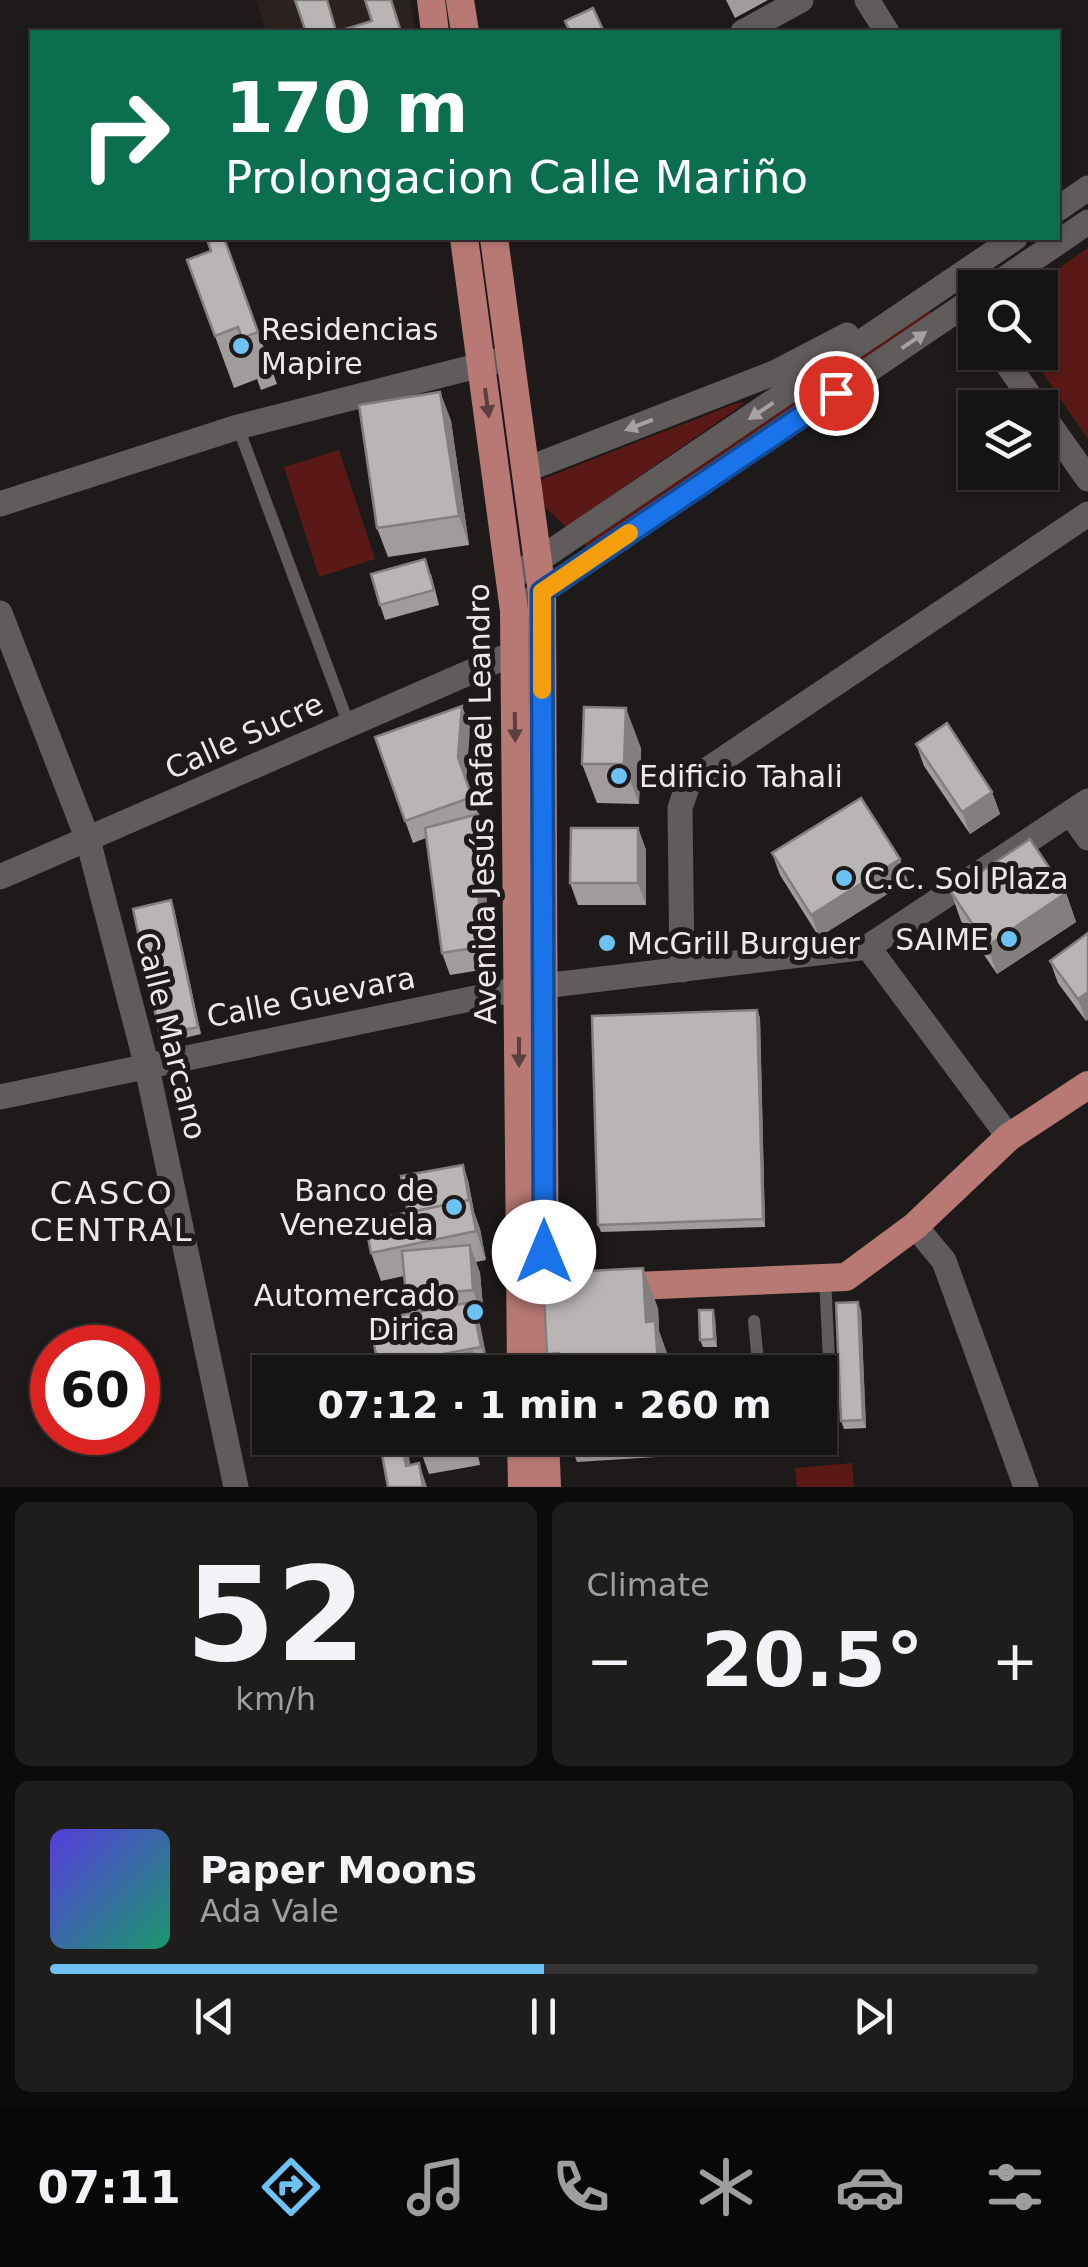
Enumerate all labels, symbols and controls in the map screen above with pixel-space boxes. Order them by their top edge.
text: 170 m [225,67,468,149]
icon: right [60,70,190,200]
text: Prolongacion Calle Mariño [225,151,808,204]
map controls [958,270,1058,490]
button: search [958,270,1058,370]
place label: Residencias Mapire [261,312,438,381]
one-way arrow [900,331,927,350]
marker: Residencias Mapire [230,335,252,357]
pin [794,351,879,436]
icon: arrive [809,366,864,421]
one-way arrow [480,388,496,420]
button: layers [958,390,1058,490]
one-way arrow [747,401,774,419]
one-way arrow [624,418,654,434]
street label: Avenida Jesús Rafael Leandro [461,583,503,1025]
street label: Calle Sucre [160,686,328,786]
one-way arrow [507,711,523,743]
place label: Edificio Tahali [639,759,843,794]
marker: Edificio Tahali [608,765,630,787]
place label: C.C. Sol Plaza [864,861,1069,896]
marker: C.C. Sol Plaza [833,867,855,889]
place label: SAIME [895,922,989,957]
place label: McGrill Burguer [627,926,860,961]
marker: SAIME [998,928,1020,950]
street label: Calle Marcano [128,929,214,1143]
marker: McGrill Burguer [596,932,618,954]
street label: Calle Guevara [204,960,418,1034]
one-way arrow [511,1036,527,1068]
place label: Banco de Venezuela [280,1173,434,1242]
district label: CASCO CENTRAL [30,1174,194,1249]
marker: Banco de Venezuela [443,1196,465,1218]
position arrow [492,1200,596,1304]
place label: Automercado Dirica [254,1278,455,1347]
marker: Automercado Dirica [464,1301,486,1323]
speed limit sign: 60 [30,1325,160,1455]
text: 07:12 · 1 min · 260 m [317,1383,772,1427]
text: 52 [185,1539,366,1691]
text: Climate [587,1566,710,1604]
text: 20.5° [701,1616,924,1704]
text: − [587,1629,633,1693]
text: + [992,1629,1038,1693]
text: km/h [235,1680,316,1718]
text: Paper Moons [200,1848,477,1892]
text: Ada Vale [200,1892,339,1930]
icon: previous [187,1989,242,2044]
icon: pause [516,1989,571,2044]
icon: next [846,1989,901,2044]
icon: directions [256,2152,326,2222]
icon: music [401,2152,471,2222]
icon: phone [546,2152,616,2222]
icon: climate [691,2152,761,2222]
icon: car [835,2152,905,2222]
icon: filters [980,2152,1050,2222]
text: 07:11 [37,2161,181,2214]

